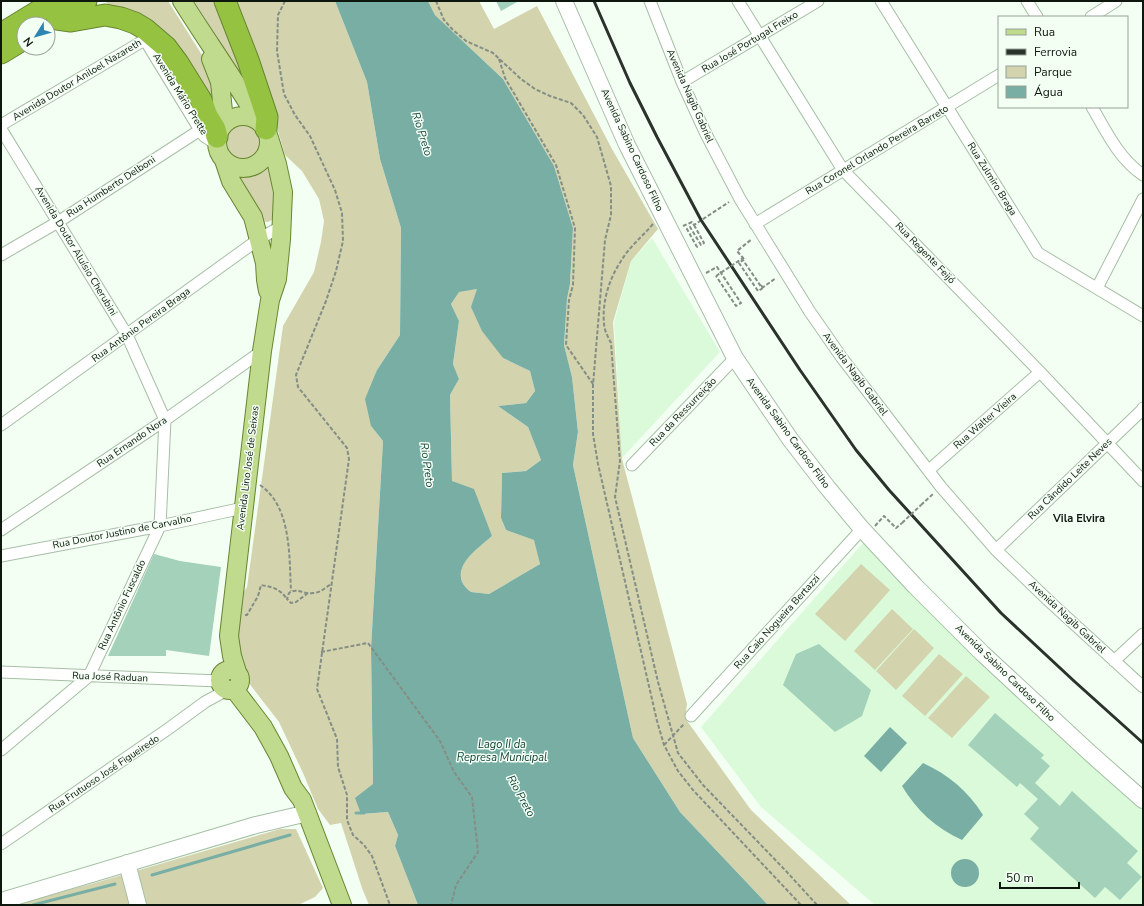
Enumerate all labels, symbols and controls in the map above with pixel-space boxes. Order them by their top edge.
street label: Rua José Portugal Freixo [699,7,801,76]
north arrow [16,16,56,56]
legend [998,16,1128,108]
text: Rua [1034,24,1055,40]
street label: Avenida Doutor Aniloel Nazareth [10,37,144,123]
text: Ferrovia [1034,44,1077,60]
street label: Avenida Nagib Gabriel [663,47,717,145]
street label: Avenida Mário Prette [149,50,211,138]
text: Parque [1034,64,1072,80]
text: Água [1034,84,1063,100]
street label: Avenida Sabino Cardoso Filho [597,86,667,214]
street label: Rua Coronel Orlando Pereira Barreto [803,101,951,198]
water label: Rio Preto [408,110,436,158]
street label: Rua Zulmiro Braga [964,140,1020,218]
street label: Rua Humberto Delboni [64,153,158,221]
street label: Avenida Doutor Aluísio Cherubini [32,183,120,319]
street label: Rua Regente Feijó [892,219,959,287]
street label: Rua Antônio Pereira Braga [89,284,193,366]
street label: Avenida Nagib Gabriel [819,329,891,419]
street label: Rua da Ressurreição [646,374,720,450]
street label: Avenida Sabino Cardoso Filho [743,375,833,492]
street label: Rua Walter Vieira [950,390,1020,452]
street label: Avenida Lino José de Seixas [233,405,263,531]
street label: Rua Ernando Nora [94,413,170,471]
street label: Rua Cândido Leite Neves [1025,435,1115,523]
water label: Rio Preto [416,442,438,488]
district label: Vila Elvira [1052,511,1105,526]
street label: Rua Doutor Justino de Carvalho [51,512,193,552]
street label: Rua Antônio Fuscaldo [95,557,149,652]
street label: Rua Caio Nogueira Bertazzi [731,572,823,672]
street label: Avenida Nagib Gabriel [1025,577,1109,657]
street label: Avenida Sabino Cardoso Filho [952,621,1058,725]
street label: Rua José Raduan [72,669,148,685]
street label: Rua Frutuoso José Figueiredo [46,731,163,816]
water label: Lago II da Represa Municipal [457,737,547,765]
water label: Rio Preto [503,773,539,819]
scale bar [1000,864,1079,890]
text: 50 m [1006,870,1034,886]

